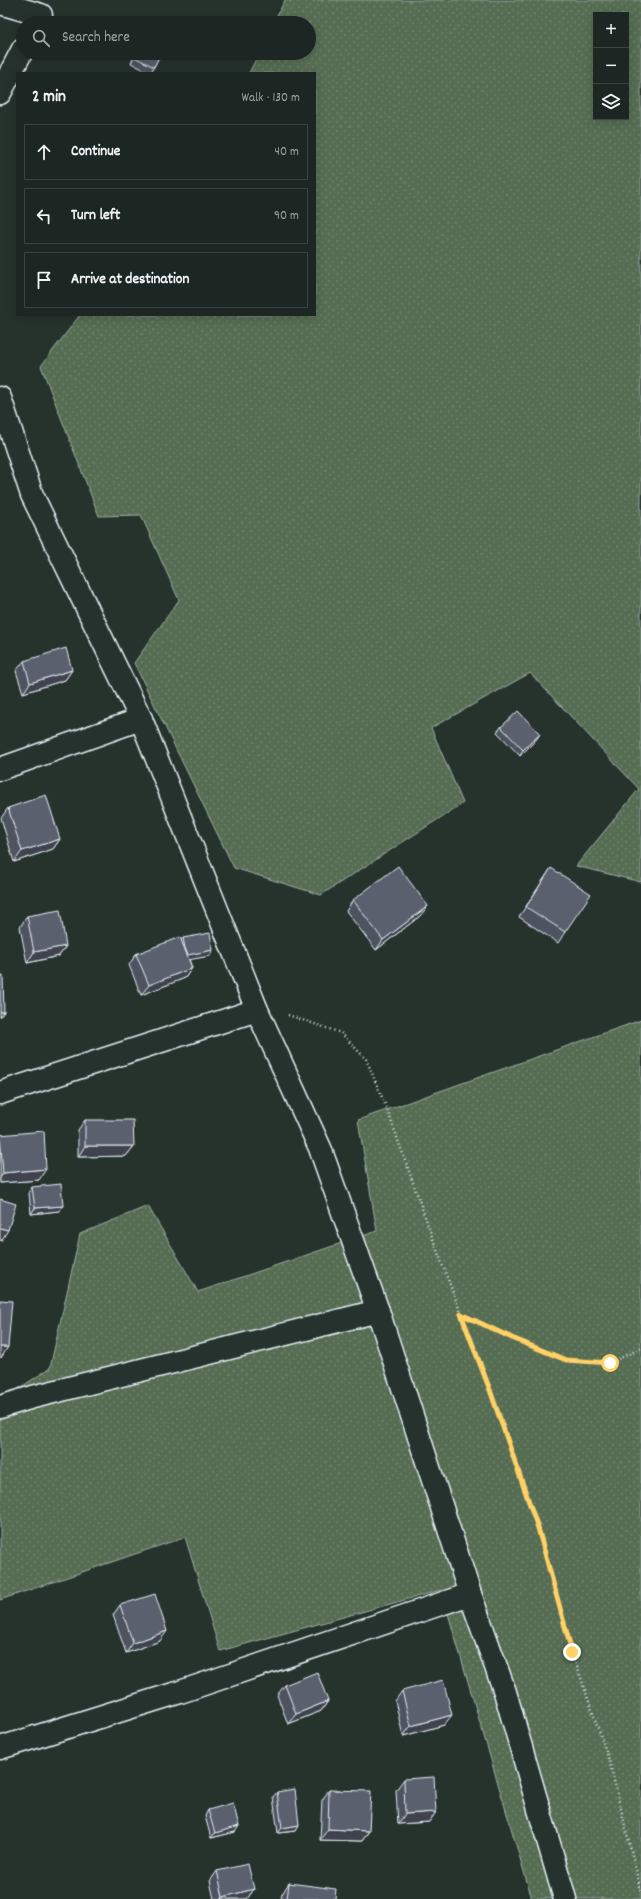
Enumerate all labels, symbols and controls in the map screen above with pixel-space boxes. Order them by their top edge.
map controls [593,12,629,120]
button: + [593,12,629,48]
search box [16,16,316,60]
icon: search [30,27,52,49]
text: Search here [62,27,130,49]
button: − [593,48,629,84]
button: layers [593,84,629,120]
text: 2 min [32,86,66,110]
text: Walk · 130 m [241,89,300,108]
icon: ahead [33,141,55,163]
text: Continue [71,141,120,163]
text: 40 m [275,143,299,162]
icon: left [33,205,55,227]
text: Turn left [71,205,120,227]
text: 90 m [274,207,299,226]
icon: arrive [33,269,55,291]
text: Arrive at destination [71,269,189,291]
route start [601,1354,619,1372]
route end [563,1643,581,1661]

